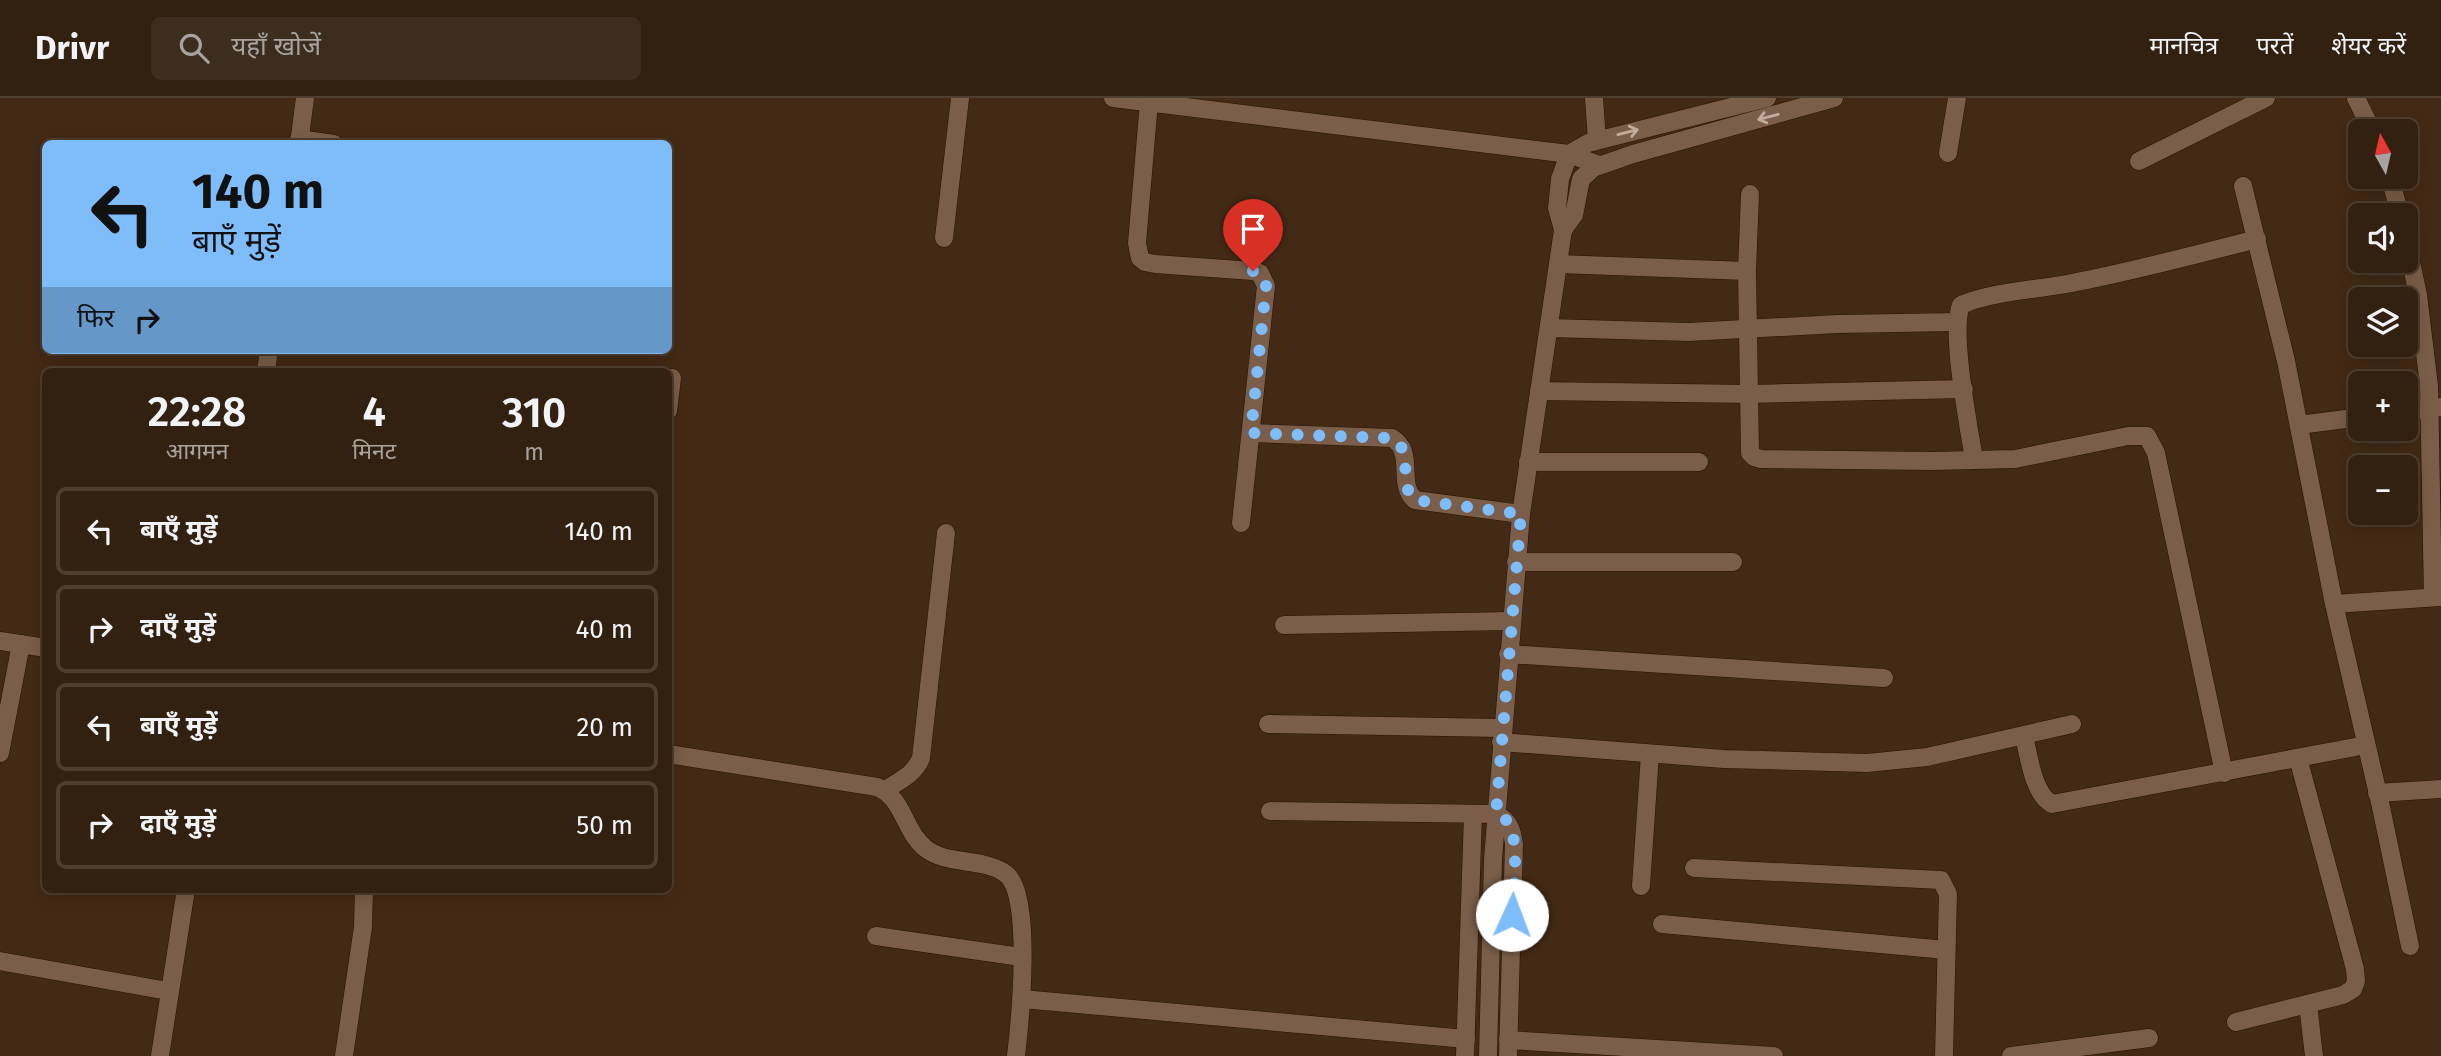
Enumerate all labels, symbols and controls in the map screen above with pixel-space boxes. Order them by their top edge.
search box [151,17,641,80]
text: Drivr [35,28,109,68]
icon: search [175,29,213,67]
text: यहाँ खोजें [231,31,321,62]
text: मानचित्र [2150,32,2218,60]
text: परतें [2256,32,2293,60]
text: शेयर करें [2331,32,2406,60]
one-way arrow [1757,111,1779,124]
north arrow [2348,119,2418,189]
map controls [2348,119,2418,525]
one-way arrow [1616,125,1639,138]
text: 140 m [192,162,324,221]
icon: left [77,168,168,259]
pin [1223,199,1283,271]
button: sound [2348,203,2418,273]
icon: arrive [1234,210,1272,248]
text: बाएँ मुड़ें [192,222,281,260]
button: layers [2348,287,2418,357]
icon: right [128,301,166,339]
text: फिर [77,303,114,334]
button: + [2348,371,2418,441]
text: 22:28 [148,387,246,437]
text: 4 [363,387,386,437]
text: 310 [502,388,566,438]
text: आगमन [166,437,229,465]
text: मिनट [352,437,396,465]
text: m [524,438,544,466]
button: − [2348,455,2418,525]
icon: left [81,512,119,550]
text: बाएँ मुड़ें [140,514,217,545]
text: 140 m [564,516,633,547]
icon: right [81,610,119,648]
text: दाएँ मुड़ें [140,612,216,643]
text: 40 m [575,614,633,645]
icon: left [81,708,119,746]
text: बाएँ मुड़ें [140,710,217,741]
text: 20 m [576,712,633,743]
icon: right [81,806,119,844]
text: दाएँ मुड़ें [140,808,216,839]
text: 50 m [576,810,633,841]
position arrow [1475,878,1549,952]

